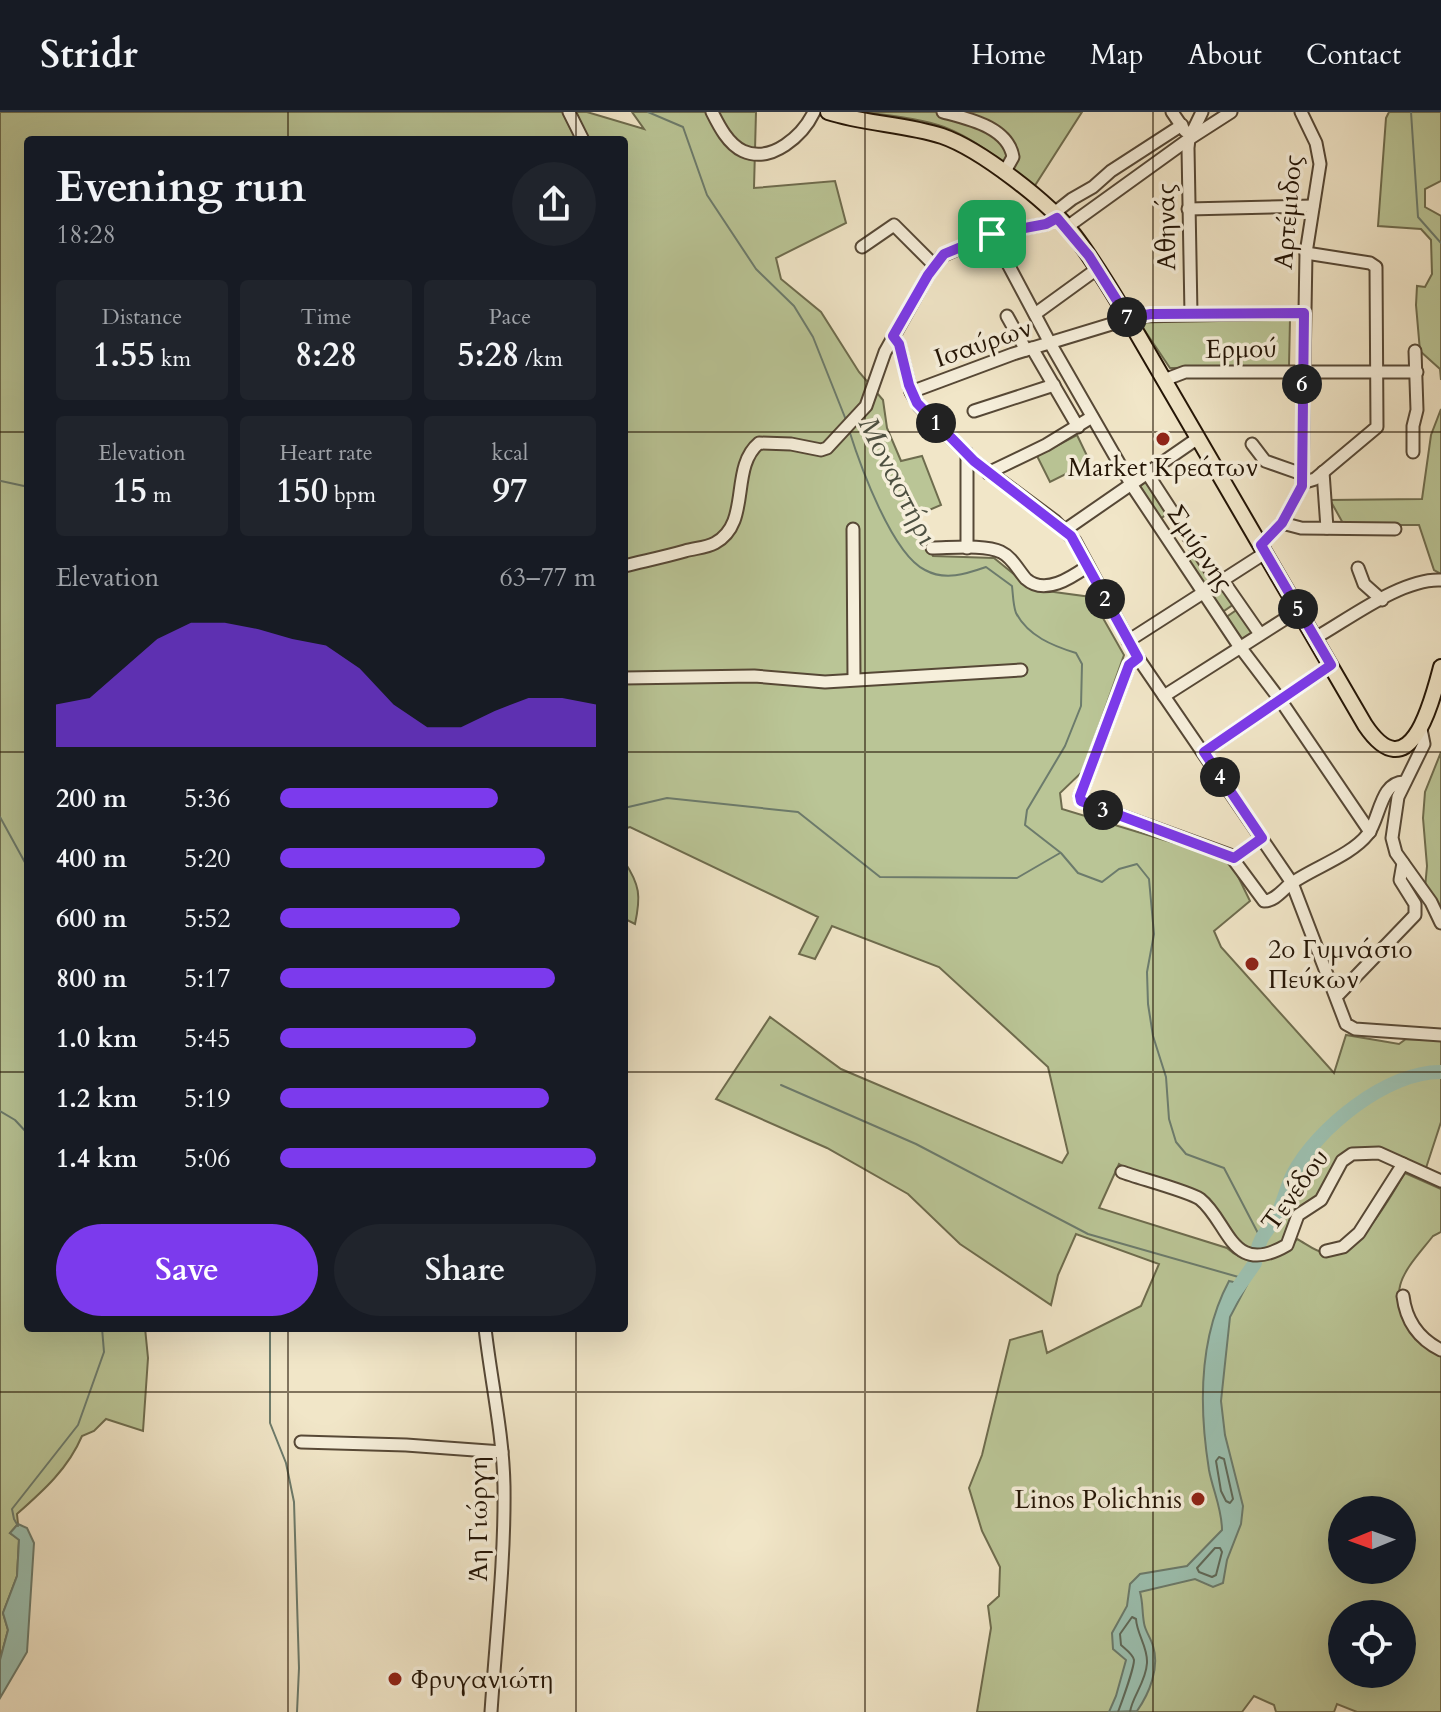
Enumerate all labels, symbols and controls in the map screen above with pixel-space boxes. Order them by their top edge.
text: Stridr [40,29,138,81]
text: Home [971,36,1046,74]
text: Map [1090,36,1144,74]
text: About [1188,36,1262,74]
text: Contact [1306,36,1401,74]
street label: Αρτέμιδος [1266,153,1310,271]
text: Evening run [56,157,306,217]
button: share [512,162,596,246]
street label: Αθηνάς [1148,183,1184,271]
pin [958,200,1026,268]
icon: arrive [970,212,1014,256]
text: 18:28 [56,217,116,252]
pin: 7 [1107,297,1147,337]
text: Distance [102,302,182,332]
text: Time [301,302,351,332]
text: Pace [489,302,531,332]
text: 7 [1121,302,1133,332]
street label: Ισαύρων [930,310,1036,376]
street label: Ερμού [1205,331,1277,367]
text: 1.55 [93,332,155,378]
text: 8:28 [295,332,357,378]
text: 5:28 [457,332,519,378]
text: km [155,344,191,374]
text: /km [519,344,563,374]
pin: 6 [1282,364,1322,404]
text: 6 [1296,369,1308,399]
pin: 1 [916,403,956,443]
text: 1 [930,408,942,438]
water label: Μοναστήρι [849,410,947,552]
marker: Market Κρεάτων [1154,430,1172,448]
text: Elevation [98,438,186,468]
text: Heart rate [279,438,373,468]
text: kcal [492,438,528,468]
place label: Market Κρεάτων [1068,450,1258,485]
text: 15 [112,468,147,514]
text: 150 [276,468,328,514]
text: 97 [493,468,527,514]
text: m [147,480,172,510]
text: bpm [328,480,376,510]
street label: Σμύρνης [1158,498,1242,598]
text: Elevation [56,560,159,595]
text: 63–77 m [499,560,596,595]
pin: 2 [1085,579,1125,619]
text: 2 [1099,584,1111,614]
pin: 5 [1278,589,1318,629]
text: 5 [1292,594,1304,624]
pin: 4 [1200,757,1240,797]
text: 4 [1214,762,1226,792]
text: 200 m [56,781,127,816]
text: 5:36 [184,781,231,816]
pin: 3 [1083,790,1123,830]
text: 3 [1097,795,1109,825]
text: 400 m [56,841,127,876]
text: 5:20 [184,841,231,876]
text: 600 m [56,901,127,936]
text: 5:52 [184,901,231,936]
place label: 2ο Γυμνάσιο Πεύκων [1268,932,1413,997]
marker: 2ο Γυμνάσιο Πεύκων [1243,955,1261,973]
text: 800 m [56,961,127,996]
text: 5:17 [184,961,231,996]
text: 1.0 km [56,1021,137,1056]
text: 5:45 [184,1021,231,1056]
text: 1.2 km [56,1081,137,1116]
text: 5:19 [184,1081,231,1116]
text: 1.4 km [56,1141,137,1176]
text: 5:06 [184,1141,231,1176]
street label: Τενέδου [1253,1142,1337,1238]
button: Save [56,1224,318,1316]
button: Share [334,1224,596,1316]
street label: Άη Γιώργη [461,1456,496,1582]
place label: Linos Polichnis [1014,1482,1182,1517]
marker: Linos Polichnis [1189,1490,1207,1508]
north arrow [1328,1496,1416,1584]
map controls [1328,1496,1416,1688]
button: locate [1328,1600,1416,1688]
place label: Φρυγανιώτη [411,1662,553,1697]
marker: Φρυγανιώτη [386,1670,404,1688]

